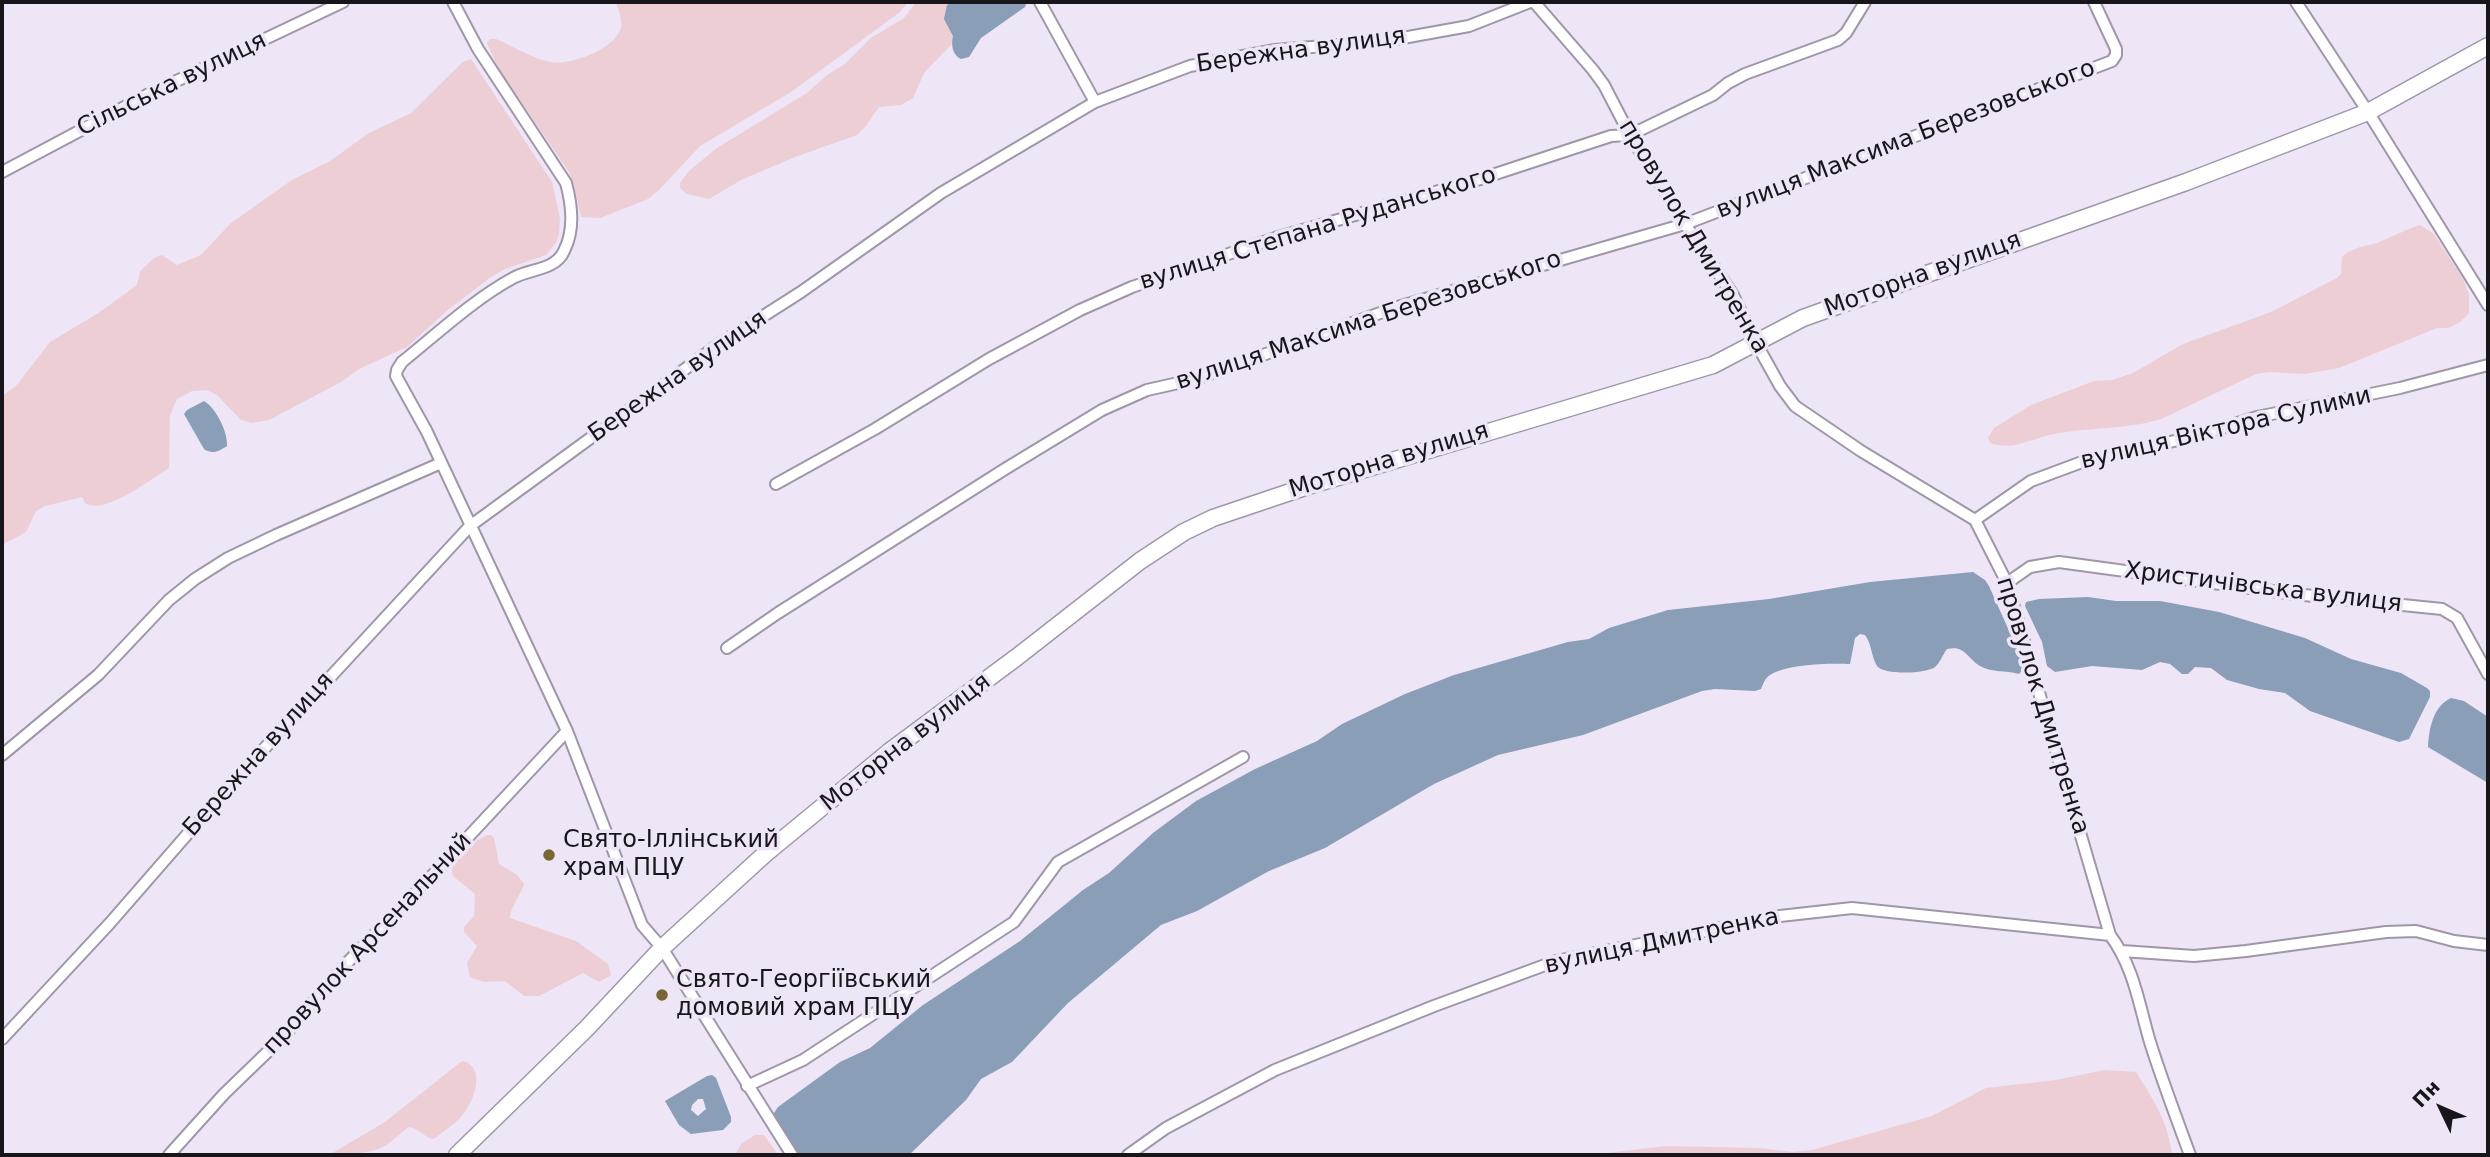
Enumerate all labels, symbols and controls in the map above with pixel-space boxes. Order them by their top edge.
street label: Бережна вулиця [1195,22,1407,80]
street label: Сільська вулиця [73,27,271,143]
street label: вулиця Максима Березовського [1713,54,2099,226]
street label: провулок Дмитренка [1612,115,1774,359]
street label: вулиця Степана Руданського [1136,161,1500,297]
street label: Моторна вулиця [1821,226,2025,324]
street label: вулиця Максима Березовського [1173,245,1565,397]
street label: Бережна вулиця [583,305,773,449]
street label: вулиця Віктора Сулими [2078,382,2374,476]
street label: Моторна вулиця [1286,417,1492,505]
street label: Христичівська вулиця [2123,557,2403,619]
street label: провулок Дмитренка [1989,574,2095,838]
street label: Бережна вулиця [178,667,340,843]
street label: Моторна вулиця [815,668,997,818]
street label: провулок Арсенальний [258,827,478,1061]
place label: Свято-Іллінський храм ПЦУ [563,827,779,883]
marker: Свято-Іллінський храм ПЦУ [541,847,557,863]
street label: вулиця Дмитренка [1542,903,1782,981]
place label: Свято-Георгіївський домовий храм ПЦУ [676,967,931,1023]
marker: Свято-Георгіївський домовий храм ПЦУ [654,987,670,1003]
north arrow [2406,1073,2476,1143]
text: Пн [2408,1075,2444,1111]

